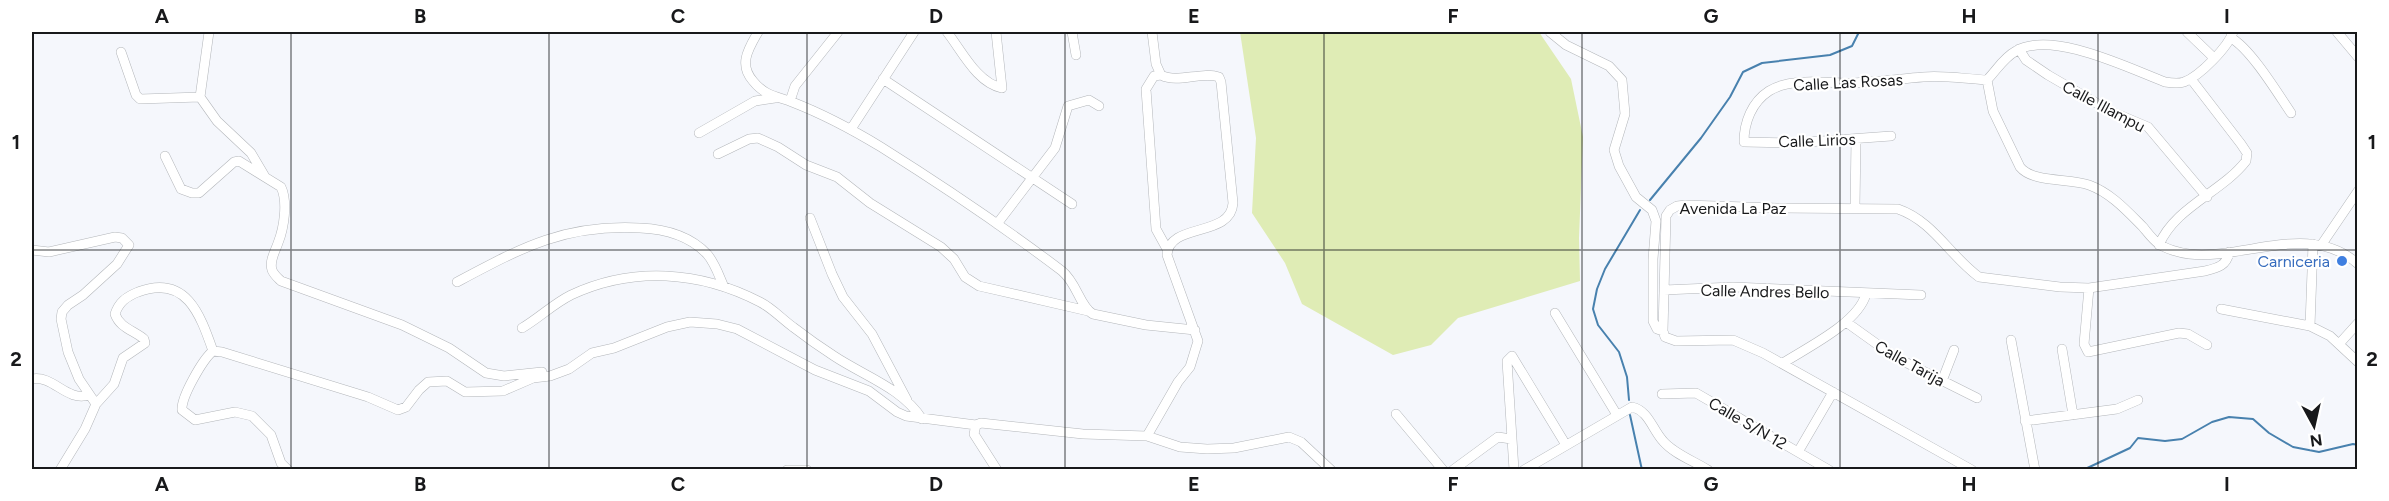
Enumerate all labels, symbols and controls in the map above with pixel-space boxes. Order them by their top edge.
text: A [155,4,170,28]
text: B [414,4,426,28]
text: C [671,4,685,28]
text: D [929,4,943,28]
text: E [1188,4,1200,28]
text: F [1447,4,1459,28]
text: G [1704,4,1719,28]
text: H [1962,4,1977,28]
text: I [2224,4,2230,28]
street label: Calle Las Rosas [1793,70,1903,95]
street label: Calle Illampu [2059,77,2148,136]
text: 1 [12,130,20,154]
street label: Calle Lirios [1778,130,1856,151]
text: 1 [2368,130,2376,154]
street label: Avenida La Paz [1679,199,1787,218]
place label: Carniceria [2258,252,2330,271]
marker: Carniceria [2335,254,2349,268]
street label: Calle Andres Bello [1700,281,1830,302]
street label: Calle Tarija [1871,336,1948,390]
text: 2 [10,347,22,371]
text: 2 [2366,347,2378,371]
street label: Calle S/N 12 [1705,393,1790,454]
north arrow [2284,396,2344,456]
text: N [2309,430,2323,451]
text: A [155,472,170,496]
text: B [414,472,426,496]
text: C [671,472,685,496]
text: D [929,472,943,496]
text: E [1188,472,1200,496]
text: F [1447,472,1459,496]
text: G [1704,472,1719,496]
text: H [1962,472,1977,496]
text: I [2224,472,2230,496]

